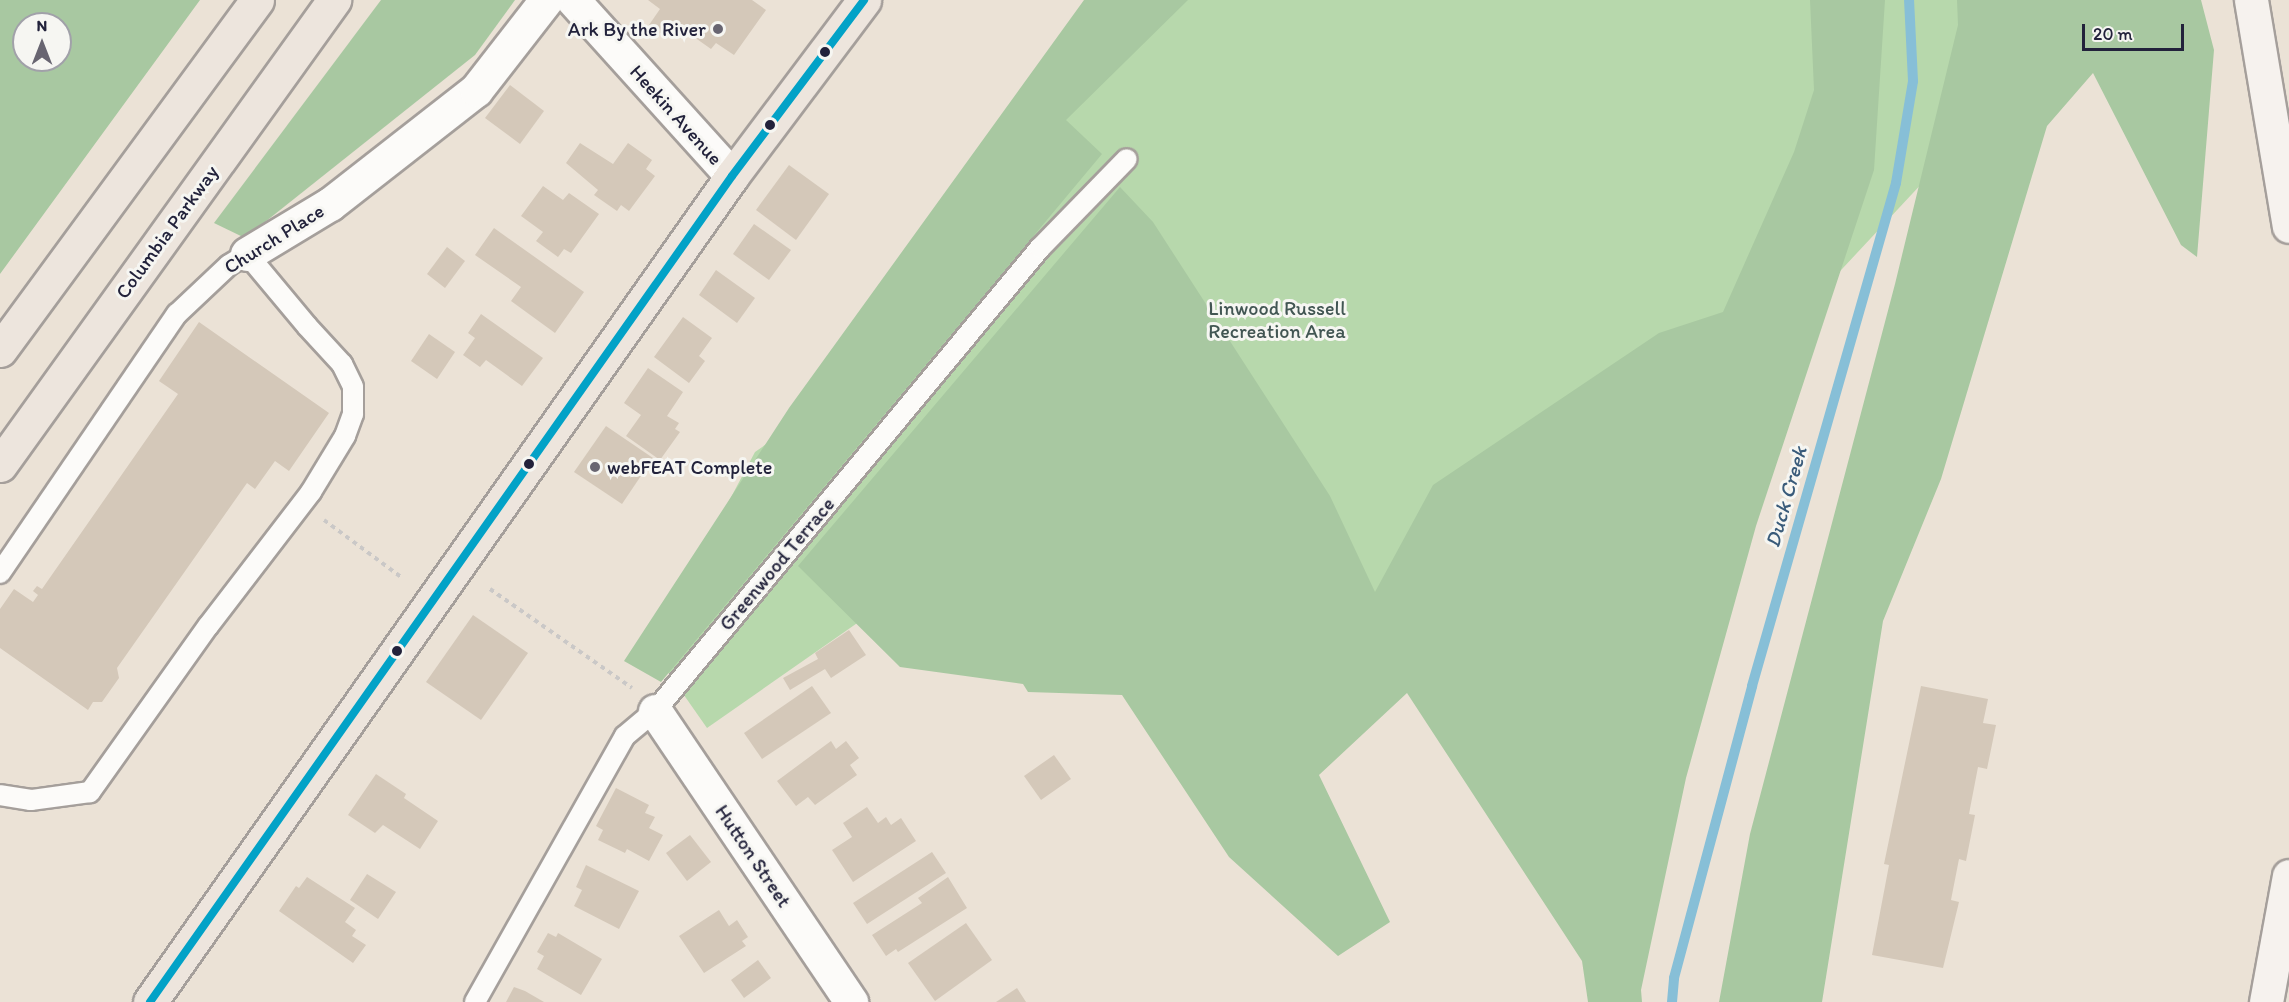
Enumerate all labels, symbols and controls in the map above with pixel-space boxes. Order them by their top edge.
north arrow [12,12,72,72]
scale bar [2085,12,2187,50]
text: N [37,16,47,35]
place label: Ark By the River [569,17,706,41]
marker: Ark By the River [711,22,725,36]
text: 20 m [2093,23,2133,45]
unlabelled marker [819,46,831,58]
street label: Heekin Avenue [625,60,727,170]
unlabelled marker [764,119,776,131]
street label: Columbia Parkway [111,161,223,303]
street label: Church Place [220,199,328,279]
park label: Linwood Russell Recreation Area [1208,296,1346,343]
water label: Duck Creek [1760,444,1812,550]
place label: webFEAT Complete [607,455,772,479]
unlabelled marker [523,458,535,470]
marker: webFEAT Complete [588,460,602,474]
street label: Greenwood Terrace [715,493,839,635]
unlabelled marker [391,645,403,657]
street label: Hutton Street [710,800,796,912]

